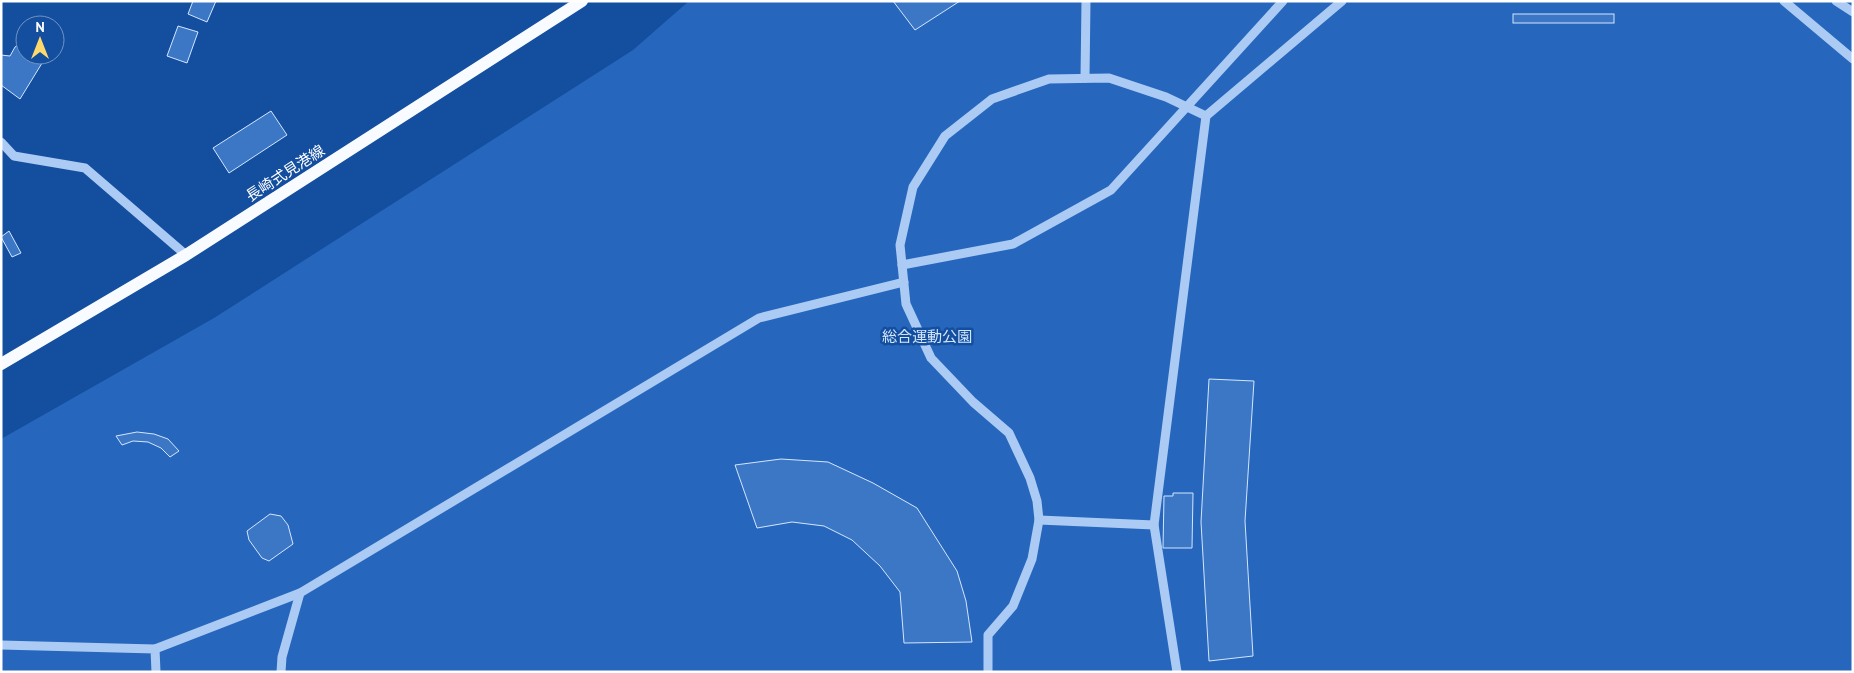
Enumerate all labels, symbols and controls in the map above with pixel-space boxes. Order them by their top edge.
north arrow [15,15,65,65]
text: N [35,18,45,36]
street label: 長崎式見港線 [242,141,328,205]
park label: 総合運動公園 [882,327,972,346]

